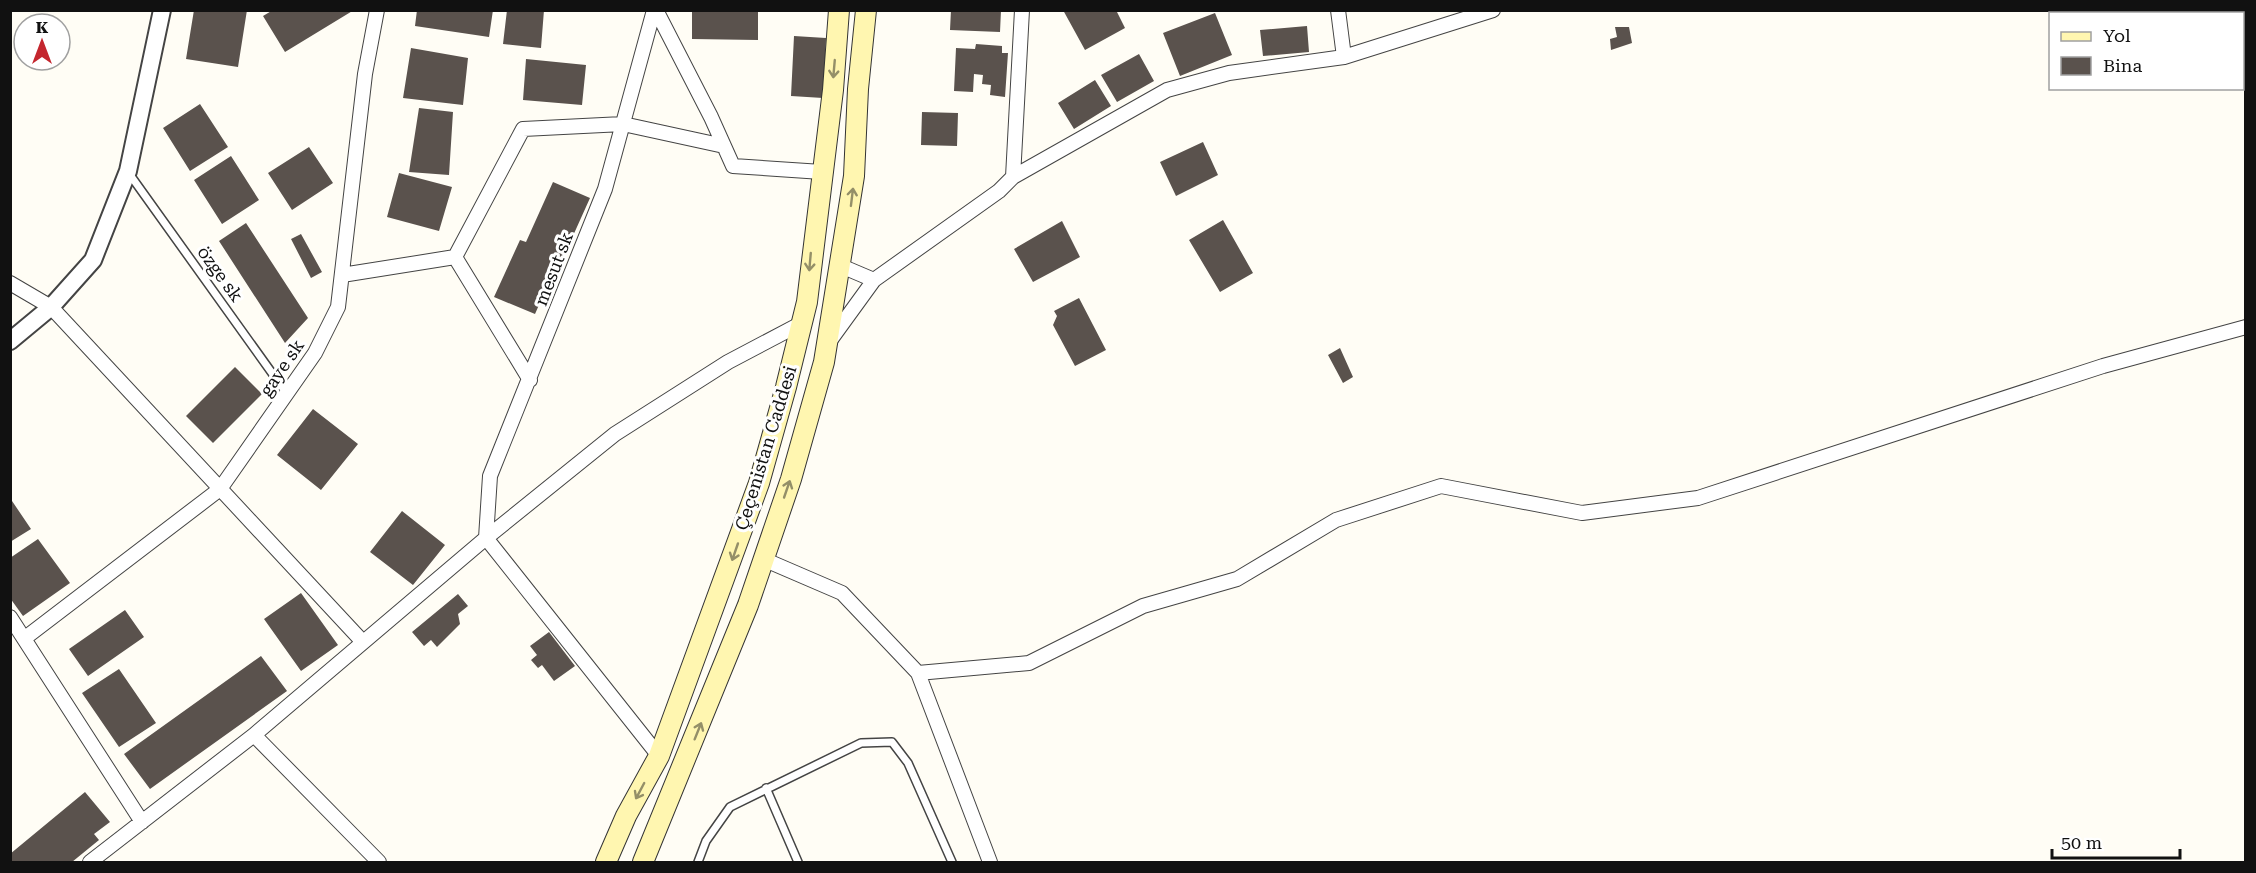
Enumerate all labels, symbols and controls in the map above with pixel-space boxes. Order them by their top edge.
north arrow [12,12,72,72]
legend [2049,12,2244,90]
text: K [36,18,49,37]
text: Yol [2103,25,2131,46]
text: Bina [2103,55,2142,76]
one-way arrow [829,58,840,78]
one-way arrow [846,187,857,207]
street label: mesut sk [530,229,577,309]
street label: özge sk [193,242,248,306]
one-way arrow [804,252,815,272]
street label: gaye sk [255,335,308,400]
street label: Çeçenistan Caddesi [730,363,801,533]
one-way arrow [783,480,794,499]
one-way arrow [728,542,739,561]
one-way arrow [693,722,704,741]
one-way arrow [634,782,646,799]
scale bar [2052,822,2180,860]
text: 50 m [2061,832,2102,853]

